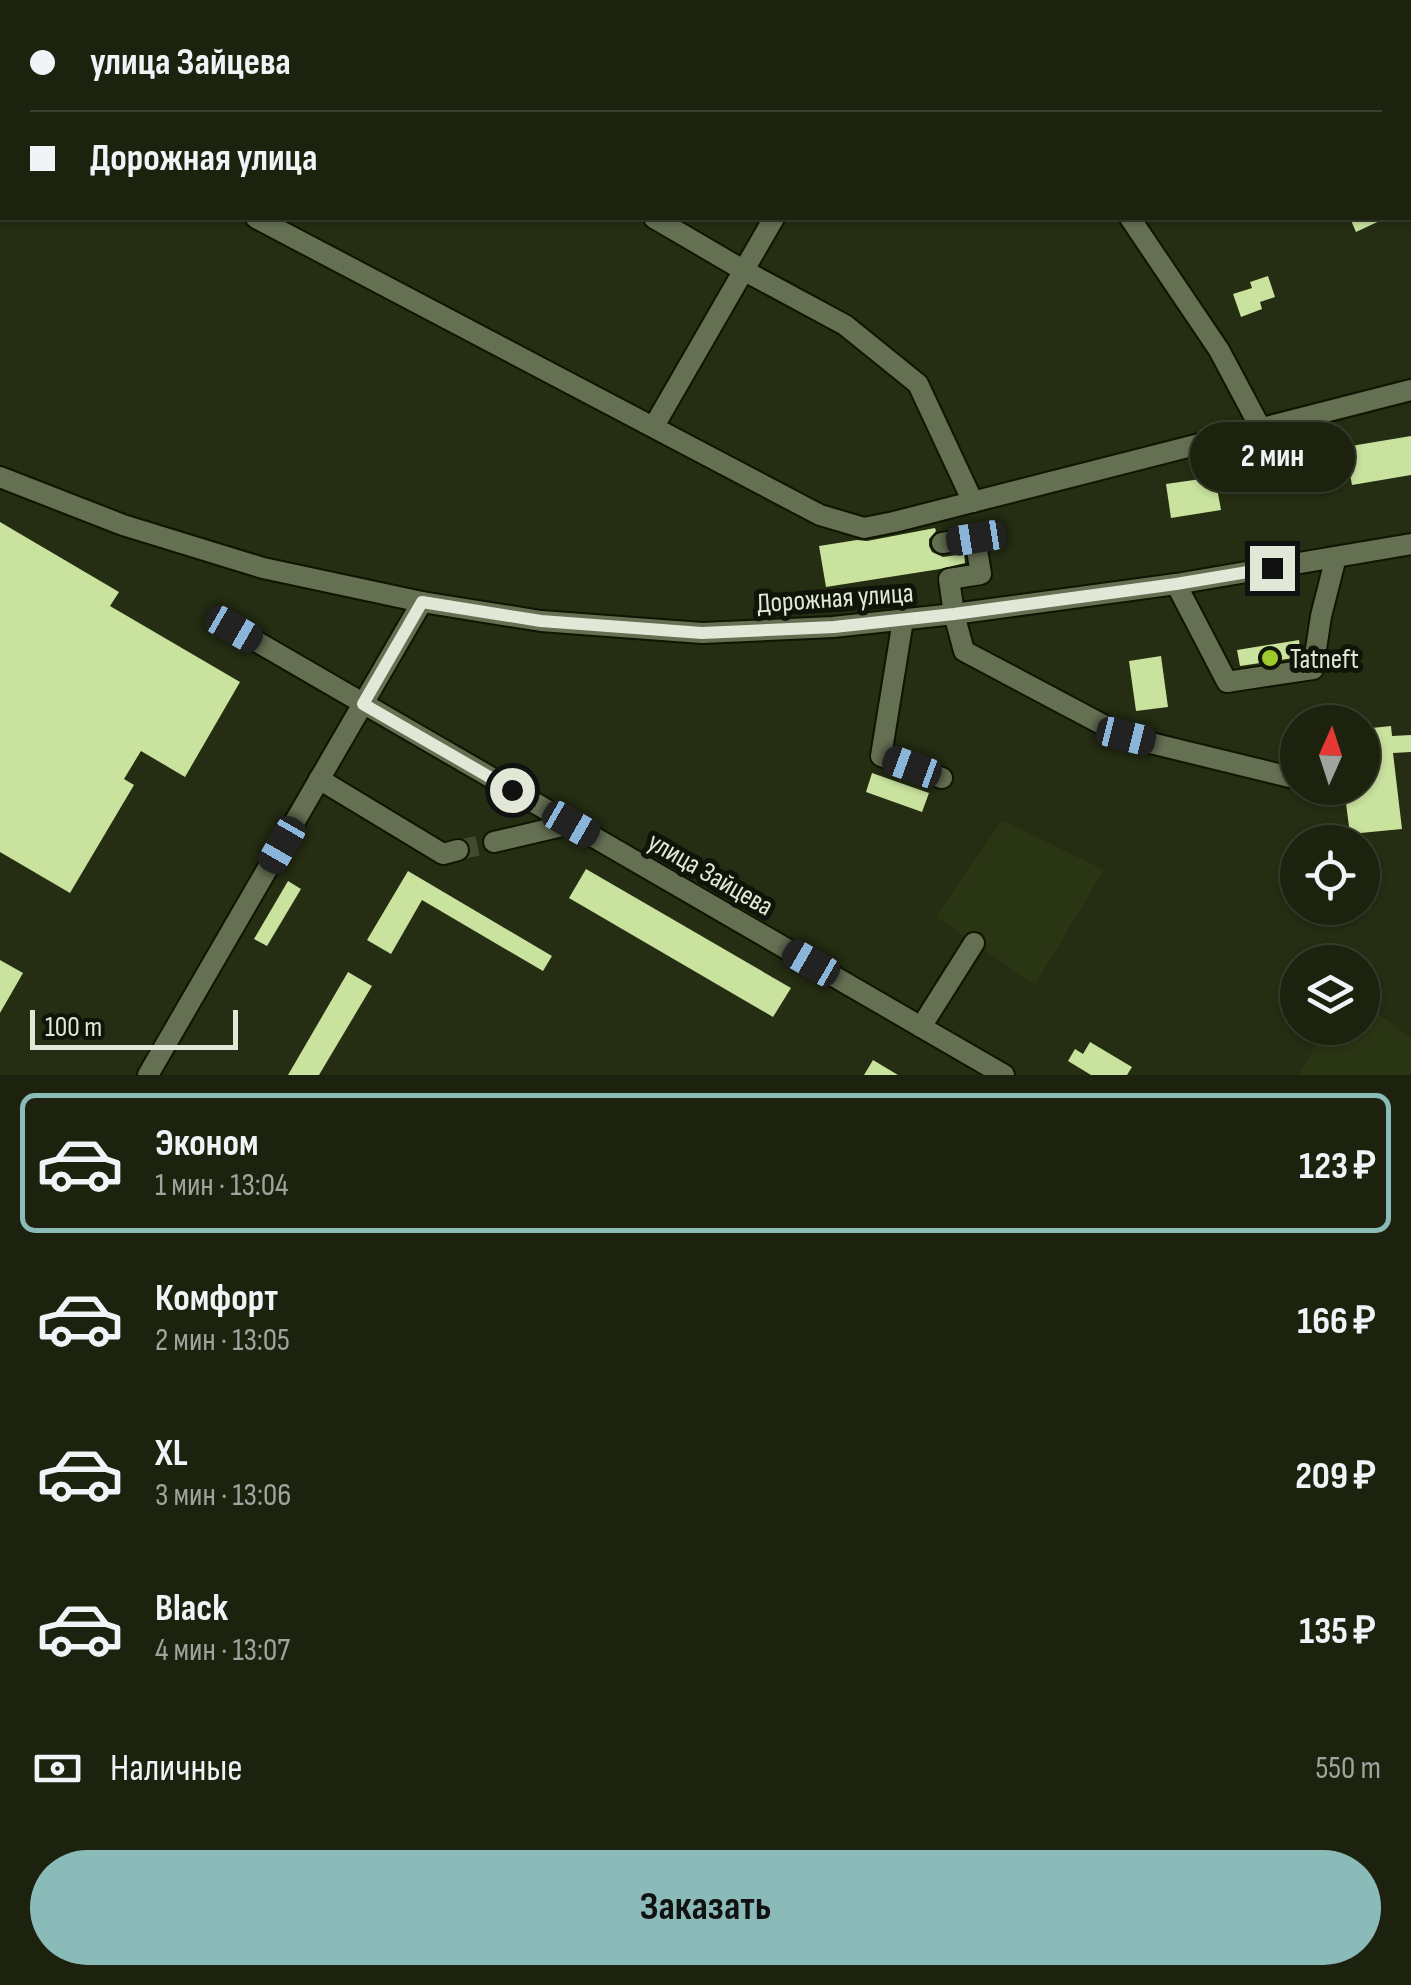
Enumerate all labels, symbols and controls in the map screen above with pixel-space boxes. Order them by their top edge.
text: улица Зайцева [90,40,291,85]
text: Дорожная улица [90,136,317,181]
callout: 2 мин [1190,423,1354,493]
text: 2 мин [1241,437,1304,476]
car [944,518,1008,558]
route end [1250,546,1295,591]
street label: Дорожная улица [756,577,915,620]
car [201,601,267,657]
place label: Tatneft [1290,643,1359,676]
marker: Tatneft [1259,647,1281,669]
north arrow [1280,705,1380,805]
map controls [1280,705,1380,1045]
car [1093,714,1159,758]
car [879,743,945,791]
route start [490,768,535,813]
car [538,796,604,852]
car [254,812,310,878]
street label: улица Зайцева [642,825,779,923]
button: locate [1280,825,1380,925]
car [778,935,844,991]
button: layers [1280,945,1380,1045]
scale bar [30,1005,238,1050]
text: 100 m [45,1011,102,1044]
icon: car [35,1118,125,1208]
text: Эконом [155,1121,259,1166]
text: 123 ₽ [1299,1144,1376,1189]
text: 1 мин · 13:04 [155,1166,288,1205]
icon: car [35,1273,125,1363]
text: Комфорт [155,1276,278,1321]
text: 166 ₽ [1297,1299,1376,1344]
text: 2 мин · 13:05 [155,1321,290,1360]
icon: car [35,1428,125,1518]
text: XL [155,1431,188,1476]
text: 209 ₽ [1295,1454,1376,1499]
text: 3 мин · 13:06 [155,1476,291,1515]
icon: car [35,1583,125,1673]
text: Black [155,1586,228,1631]
text: 135 ₽ [1299,1609,1376,1654]
text: 4 мин · 13:07 [155,1631,290,1670]
icon: cash [30,1741,85,1796]
text: Наличные [110,1746,243,1791]
text: 550 m [1315,1749,1381,1788]
button: Заказать [30,1850,1381,1965]

